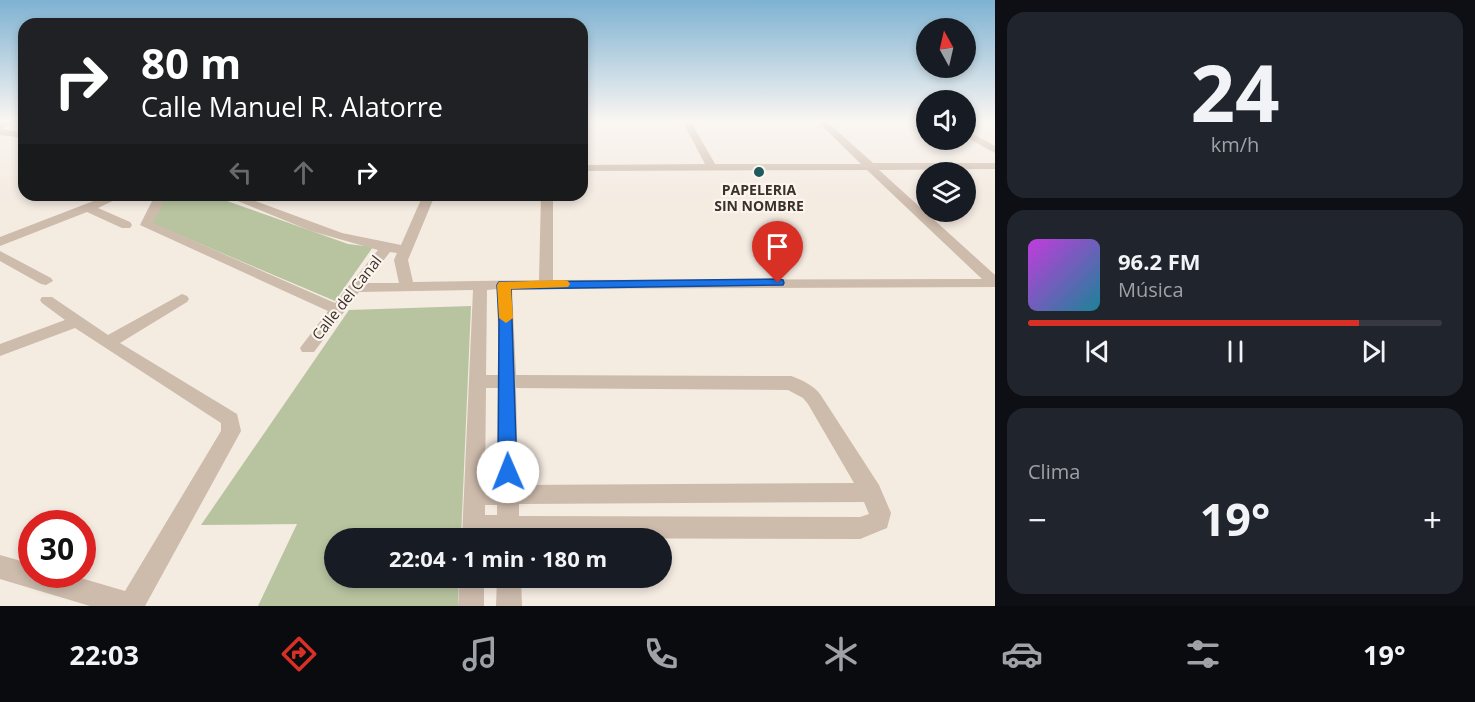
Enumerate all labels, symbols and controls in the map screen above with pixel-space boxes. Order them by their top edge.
north arrow [916,18,976,78]
map controls [916,18,976,222]
text: 80 m [141,34,241,91]
text: 24 [1190,39,1280,145]
icon: right [42,42,120,120]
text: Calle Manuel R. Alatorre [141,88,443,125]
button: sound [916,90,976,150]
text: km/h [1211,131,1259,158]
icon: left [224,156,257,189]
icon: ahead [287,156,320,189]
icon: right [350,156,383,189]
button: layers [916,162,976,222]
marker: PAPELERIA SIN NOMBRE [752,165,766,179]
place label: PAPELERIA SIN NOMBRE [714,180,804,215]
pin [752,221,803,283]
icon: arrive [761,230,794,263]
text: 96.2 FM [1118,246,1201,276]
street label: Calle del Canal [307,251,386,344]
text: Música [1118,276,1184,303]
icon: previous [1081,335,1114,368]
icon: pause [1219,335,1252,368]
icon: next [1357,335,1390,368]
position arrow [476,440,540,504]
text: Clima [1028,458,1080,485]
text: 19° [1200,488,1270,549]
text: − [1028,497,1047,542]
text: + [1423,497,1442,542]
speed limit sign: 30 [18,510,96,588]
text: 22:04 · 1 min · 180 m [389,543,607,573]
icon: directions [278,633,320,675]
icon: music [459,633,501,675]
icon: phone [640,633,682,675]
icon: climate [820,633,862,675]
icon: car [1001,633,1043,675]
icon: filters [1182,633,1224,675]
text: 22:03 [69,636,139,673]
text: 19° [1363,636,1405,673]

